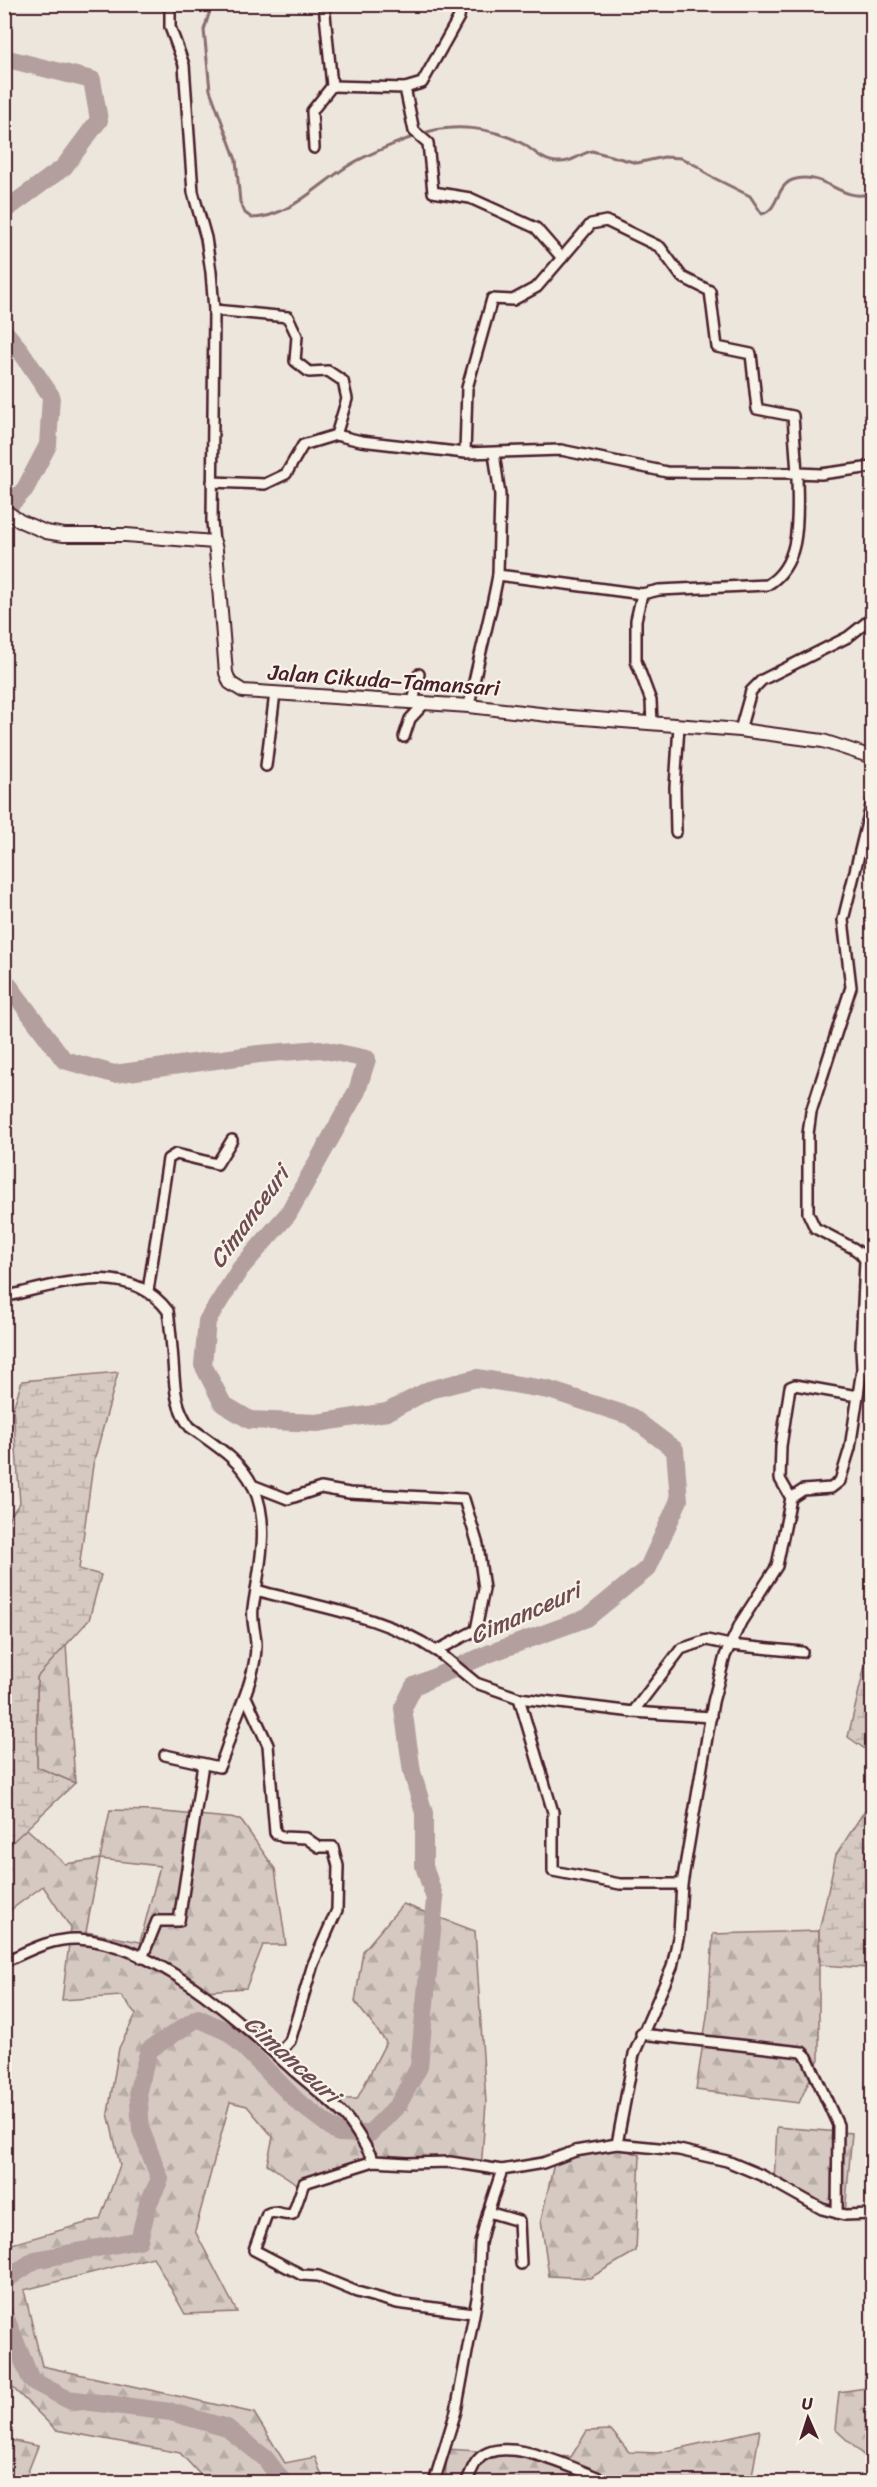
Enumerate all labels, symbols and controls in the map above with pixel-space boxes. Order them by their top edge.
street label: Jalan Cikuda–Tamansari [266,652,502,708]
water label: Cimanceuri [197,1153,303,1277]
water label: Cimanceuri [463,1568,591,1656]
water label: Cimanceuri [234,2004,353,2117]
north arrow [778,2388,838,2448]
text: U [801,2389,815,2418]

